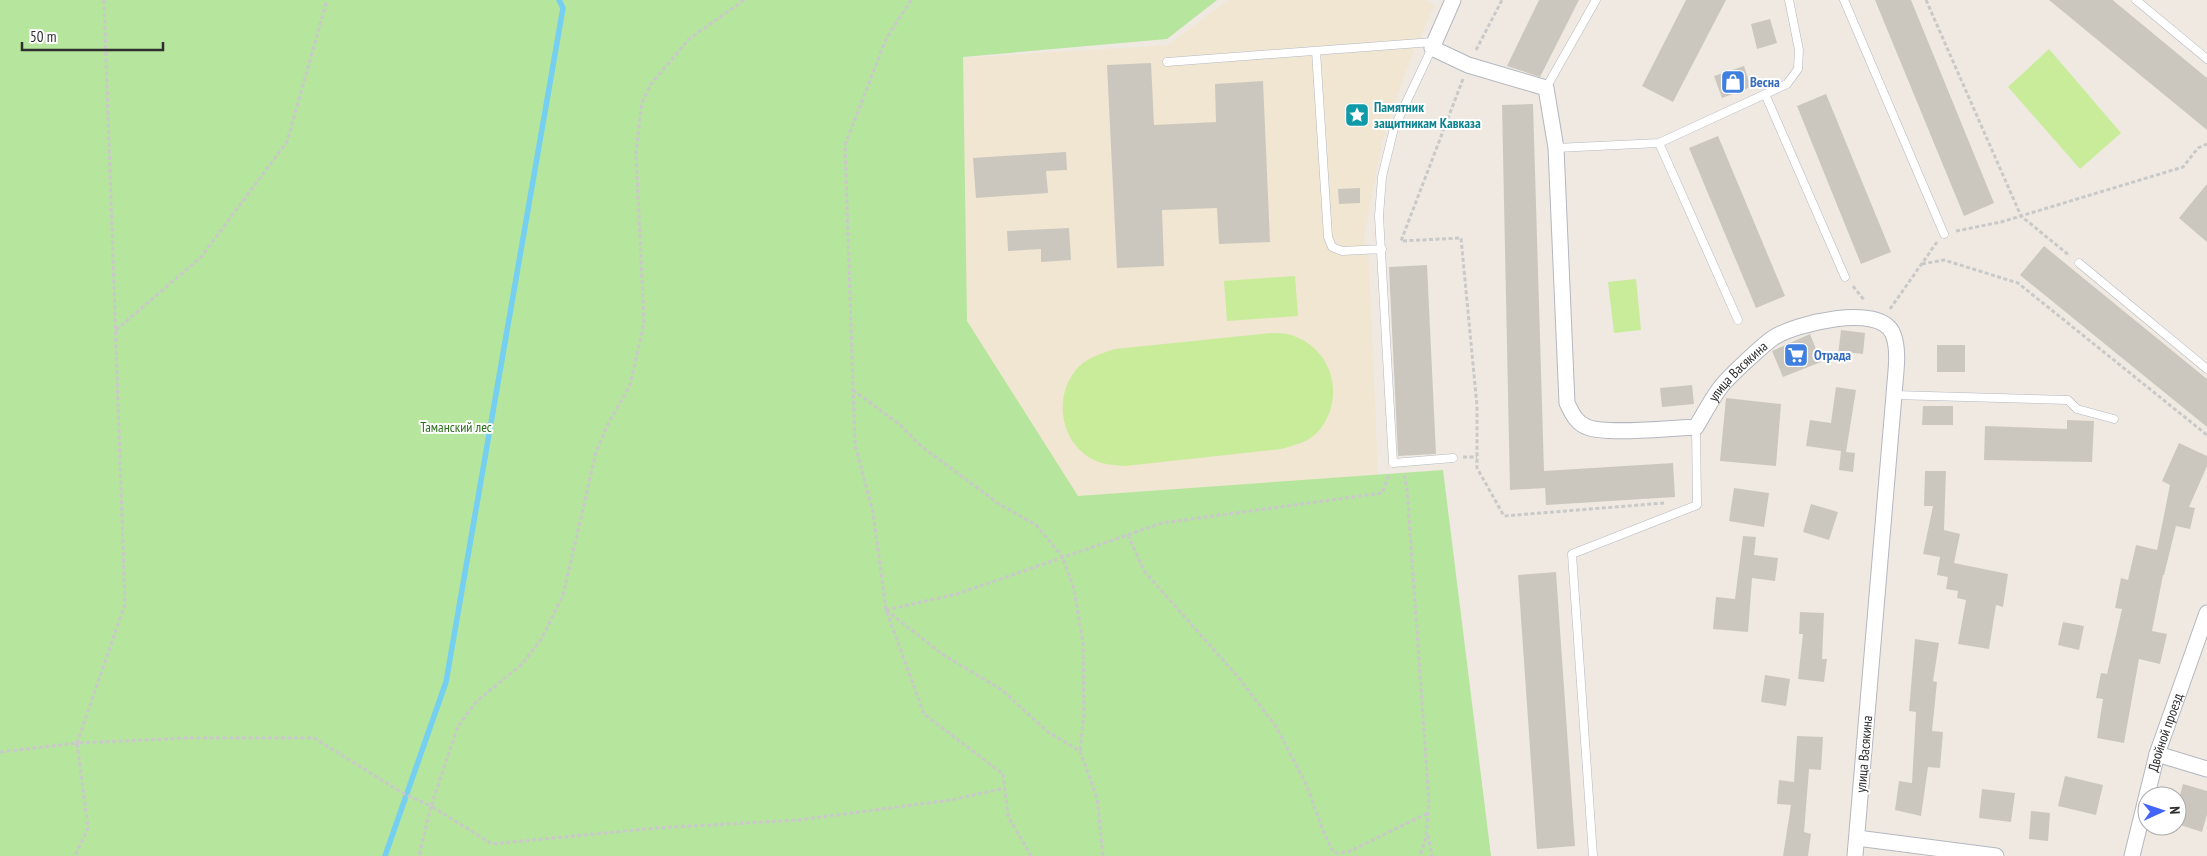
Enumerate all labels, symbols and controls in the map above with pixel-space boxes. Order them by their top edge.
scale bar [22,20,164,52]
text: 50 m [30,27,56,46]
shop icon: Весна [1720,69,1746,95]
place label: Весна [1750,73,1780,91]
place label: Памятник защитникам Кавказа [1374,98,1481,132]
place icon: Памятник защитникам Кавказа [1344,102,1370,128]
street label: улица Васякина [1704,337,1771,405]
supermarket icon: Отрада [1783,342,1809,368]
place label: Отрада [1814,346,1851,364]
park label: Таманский лес [420,418,492,436]
street label: Двойной проезд [2144,691,2187,774]
street label: улица Васякина [1852,715,1876,793]
north arrow [2137,786,2187,836]
text: N [2166,806,2184,815]

